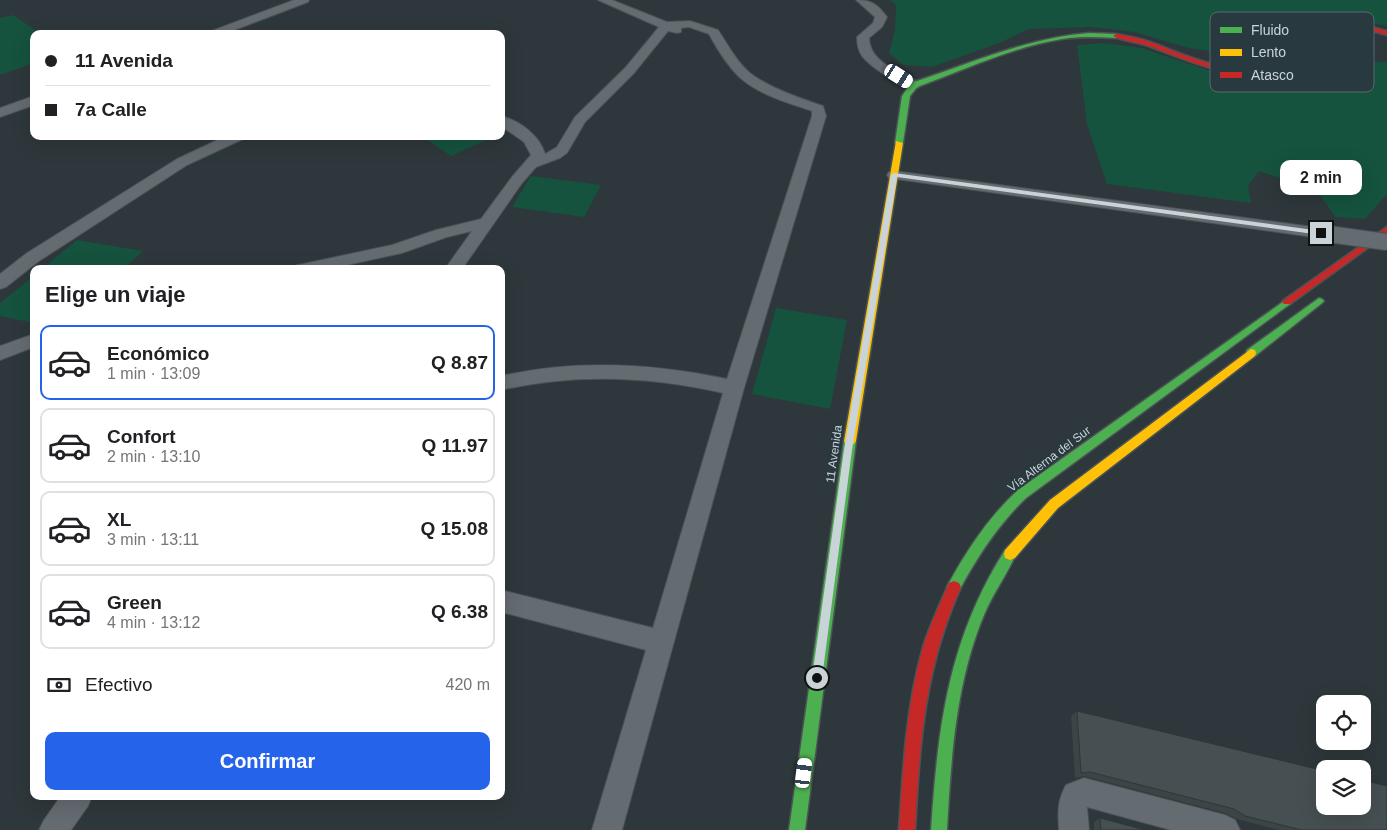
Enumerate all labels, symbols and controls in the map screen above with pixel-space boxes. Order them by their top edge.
legend [1210,12,1374,92]
text: Fluido [1251,22,1289,38]
text: Lento [1251,44,1286,60]
text: 11 Avenida [75,50,173,71]
car [882,62,915,90]
text: Atasco [1251,67,1294,83]
text: 7a Calle [75,99,147,120]
callout: 2 min [1280,160,1362,196]
text: 2 min [1300,169,1342,186]
route end [1310,222,1332,244]
text: Elige un viaje [45,282,186,307]
icon: car [47,340,92,385]
text: Económico [107,343,209,364]
text: Q 8.87 [431,352,488,373]
text: 1 min · 13:09 [107,365,200,382]
icon: car [47,423,92,468]
street label: Vía Alterna del Sur [1005,423,1093,495]
street label: 11 Avenida [823,424,845,484]
text: Confort [107,426,176,447]
text: Q 11.97 [421,435,488,456]
text: 2 min · 13:10 [107,448,200,465]
icon: car [47,506,92,551]
text: XL [107,509,131,530]
text: Q 15.08 [420,518,488,539]
text: 3 min · 13:11 [107,531,199,548]
icon: car [47,589,92,634]
text: Green [107,592,162,613]
text: Q 6.38 [431,601,488,622]
text: 4 min · 13:12 [107,614,200,631]
route start [806,667,828,689]
icon: cash [45,671,73,699]
text: Efectivo [85,674,153,695]
text: 420 m [446,676,490,693]
map controls [1316,695,1371,815]
button: locate [1316,695,1371,750]
button: Confirmar [45,732,490,790]
car [794,757,813,789]
button: layers [1316,760,1371,815]

